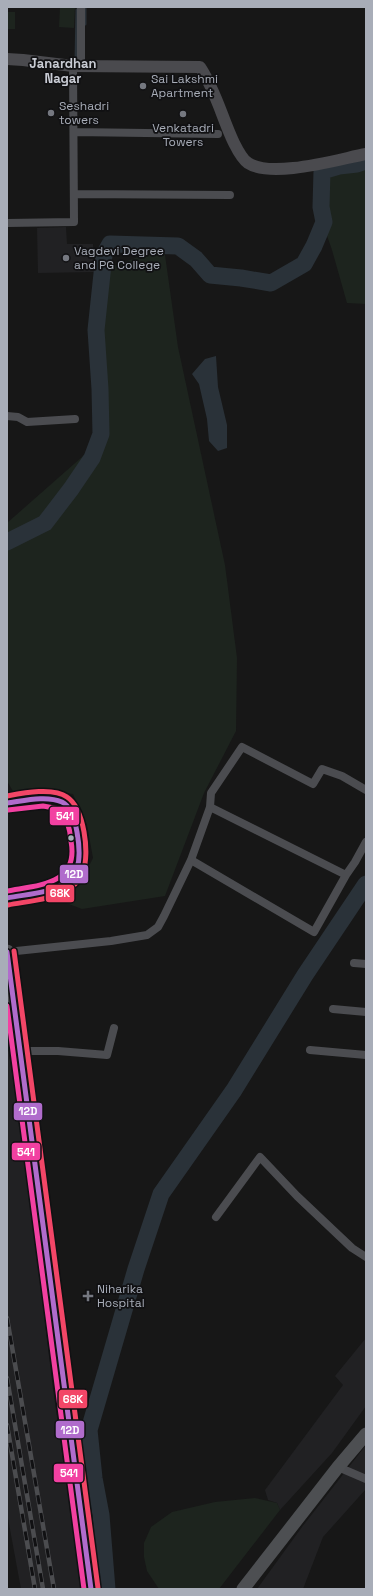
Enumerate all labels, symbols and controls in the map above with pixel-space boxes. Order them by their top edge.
district label: Janardhan Nagar [29,55,97,87]
place label: Sai Lakshmi Apartment [151,71,218,101]
marker: Sai Lakshmi Apartment [138,81,148,91]
place label: Seshadri towers [59,98,109,128]
marker: Seshadri towers [46,108,56,118]
marker: Venkatadri Towers [178,109,188,119]
place label: Venkatadri Towers [152,120,214,150]
place label: Vagdevi Degree and PG College [74,243,164,273]
marker: Vagdevi Degree and PG College [61,253,71,263]
line badge: 541 [49,806,80,826]
text: 541 [56,809,74,823]
unlabelled marker [66,833,76,843]
line badge: 12D [59,864,89,884]
text: 12D [65,867,83,881]
line badge: 68K [45,884,75,903]
text: 68K [50,886,70,900]
line badge: 12D [13,1102,43,1121]
text: 12D [19,1104,37,1118]
line badge: 541 [11,1142,41,1161]
text: 541 [17,1145,35,1159]
place label: Niharika Hospital [97,1281,145,1311]
marker: Niharika Hospital [82,1290,94,1302]
line badge: 68K [58,1389,88,1409]
text: 68K [63,1392,83,1406]
line badge: 12D [55,1420,85,1439]
text: 12D [61,1423,79,1437]
line badge: 541 [53,1463,84,1483]
text: 541 [60,1466,78,1480]

